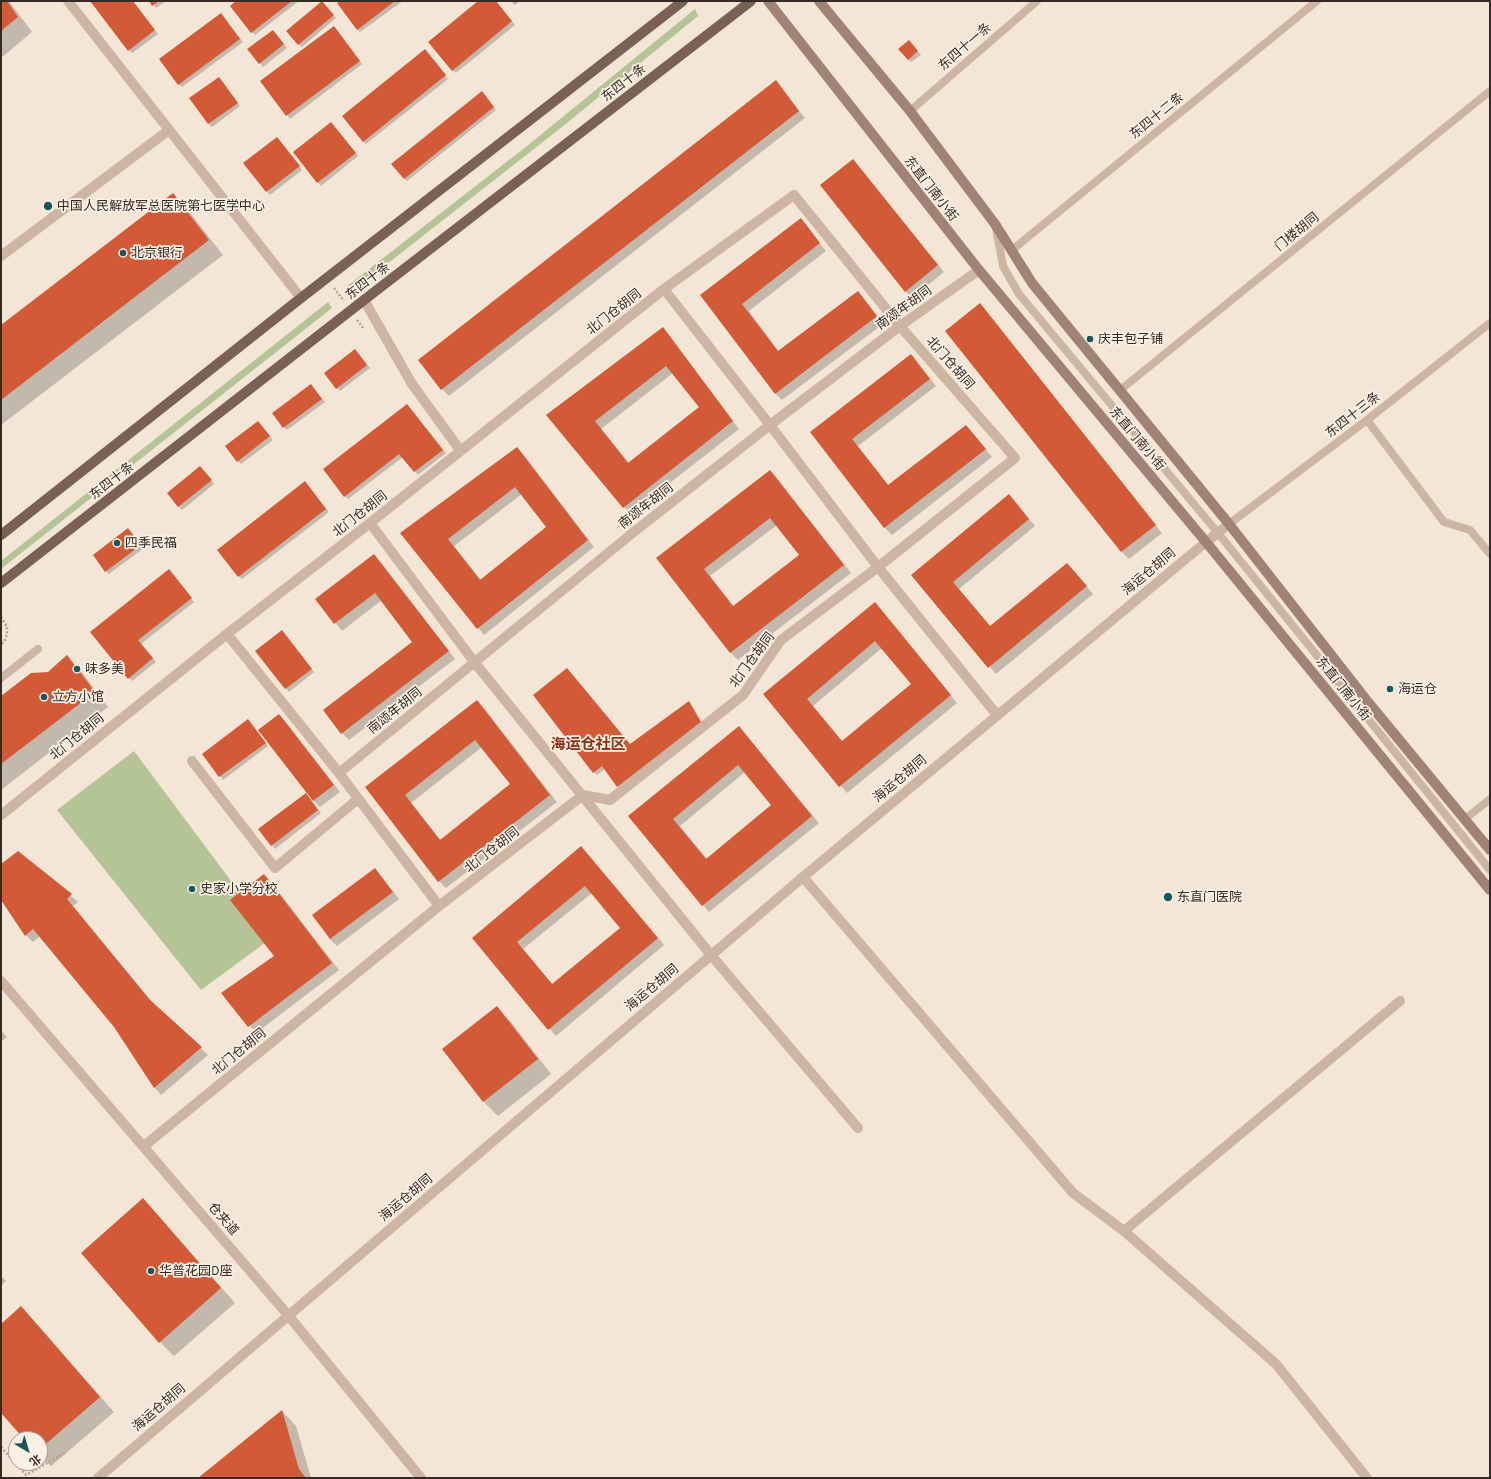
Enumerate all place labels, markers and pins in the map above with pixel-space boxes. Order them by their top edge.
place label: 中国人民解放军总医院第七医学中心 [57,198,265,214]
marker: 中国人民解放军总医院第七医学中心 [42,200,54,212]
place label: 北京银行 [131,245,183,261]
marker: 北京银行 [118,248,128,258]
place label: 庆丰包子铺 [1098,331,1163,347]
marker: 庆丰包子铺 [1085,334,1095,344]
place label: 四季民福 [125,535,177,551]
marker: 四季民福 [112,538,122,548]
place label: 味多美 [85,661,124,677]
marker: 味多美 [72,664,82,674]
place label: 海运仓 [1398,681,1437,697]
marker: 海运仓 [1385,684,1395,694]
place label: 立方小馆 [52,689,104,705]
marker: 立方小馆 [39,692,49,702]
place label: 史家小学分校 [200,881,278,897]
marker: 史家小学分校 [187,884,197,894]
place label: 东直门医院 [1177,889,1242,905]
marker: 东直门医院 [1162,891,1174,903]
place label: 华普花园D座 [159,1263,233,1279]
marker: 华普花园D座 [146,1266,156,1276]

